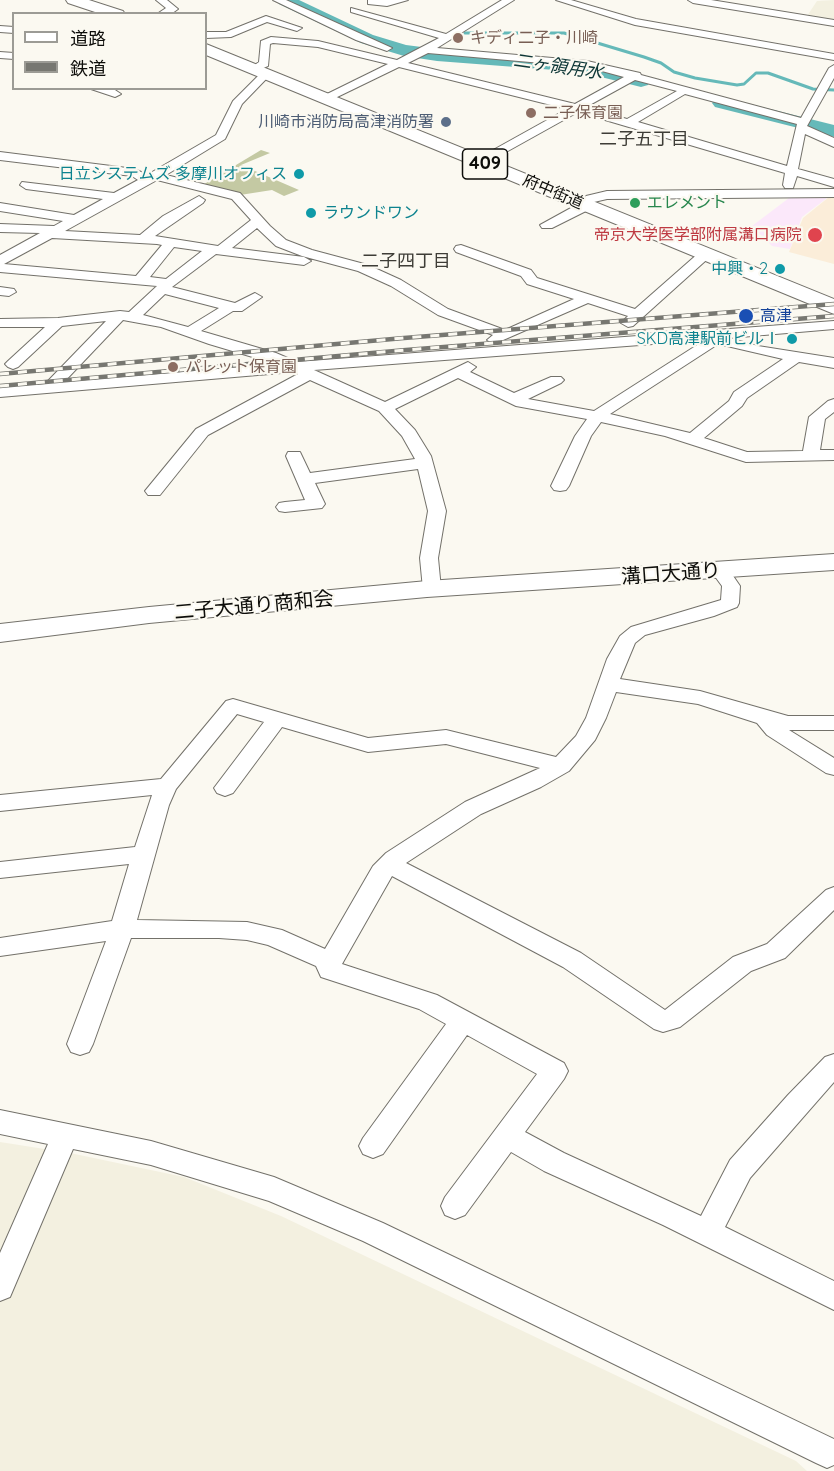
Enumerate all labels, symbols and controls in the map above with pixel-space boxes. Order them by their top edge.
legend [12,12,207,90]
text: 道路 [70,27,106,50]
place label: キディ二子・川崎 [470,28,598,48]
marker: キディ二子・川崎 [451,31,465,45]
water label: 二ヶ領用水 [512,50,604,84]
text: 鉄道 [70,57,106,80]
place label: 二子保育園 [543,103,623,123]
marker: 二子保育園 [524,106,538,120]
place label: 川崎市消防局高津消防署 [258,112,434,132]
marker: 川崎市消防局高津消防署 [439,115,453,129]
district label: 二子五丁目 [599,129,689,151]
road number: 409 [462,149,508,179]
place label: 日立システムズ 多摩川オフィス [59,164,287,184]
marker: 日立システムズ 多摩川オフィス [292,167,306,181]
street label: 府中街道 [520,171,586,213]
place label: エレメント [647,193,727,213]
marker: エレメント [628,196,642,210]
place label: ラウンドワン [323,203,419,223]
marker: ラウンドワン [304,206,318,220]
place label: 帝京大学医学部附属溝口病院 [594,225,802,245]
marker: 帝京大学医学部附属溝口病院 [806,226,824,244]
district label: 二子四丁目 [361,251,451,273]
place label: 中興・2 [711,259,768,279]
marker: 中興・2 [773,262,787,276]
place label: 高津 [760,306,792,326]
marker: 高津 [737,307,755,325]
place label: SKD高津駅前ビルⅠ [637,329,780,349]
marker: SKD高津駅前ビルⅠ [785,332,799,346]
place label: パレット保育園 [185,357,297,377]
marker: パレット保育園 [166,360,180,374]
street label: 溝口大通り [620,559,722,589]
street label: 二子大通り商和会 [173,587,335,625]

